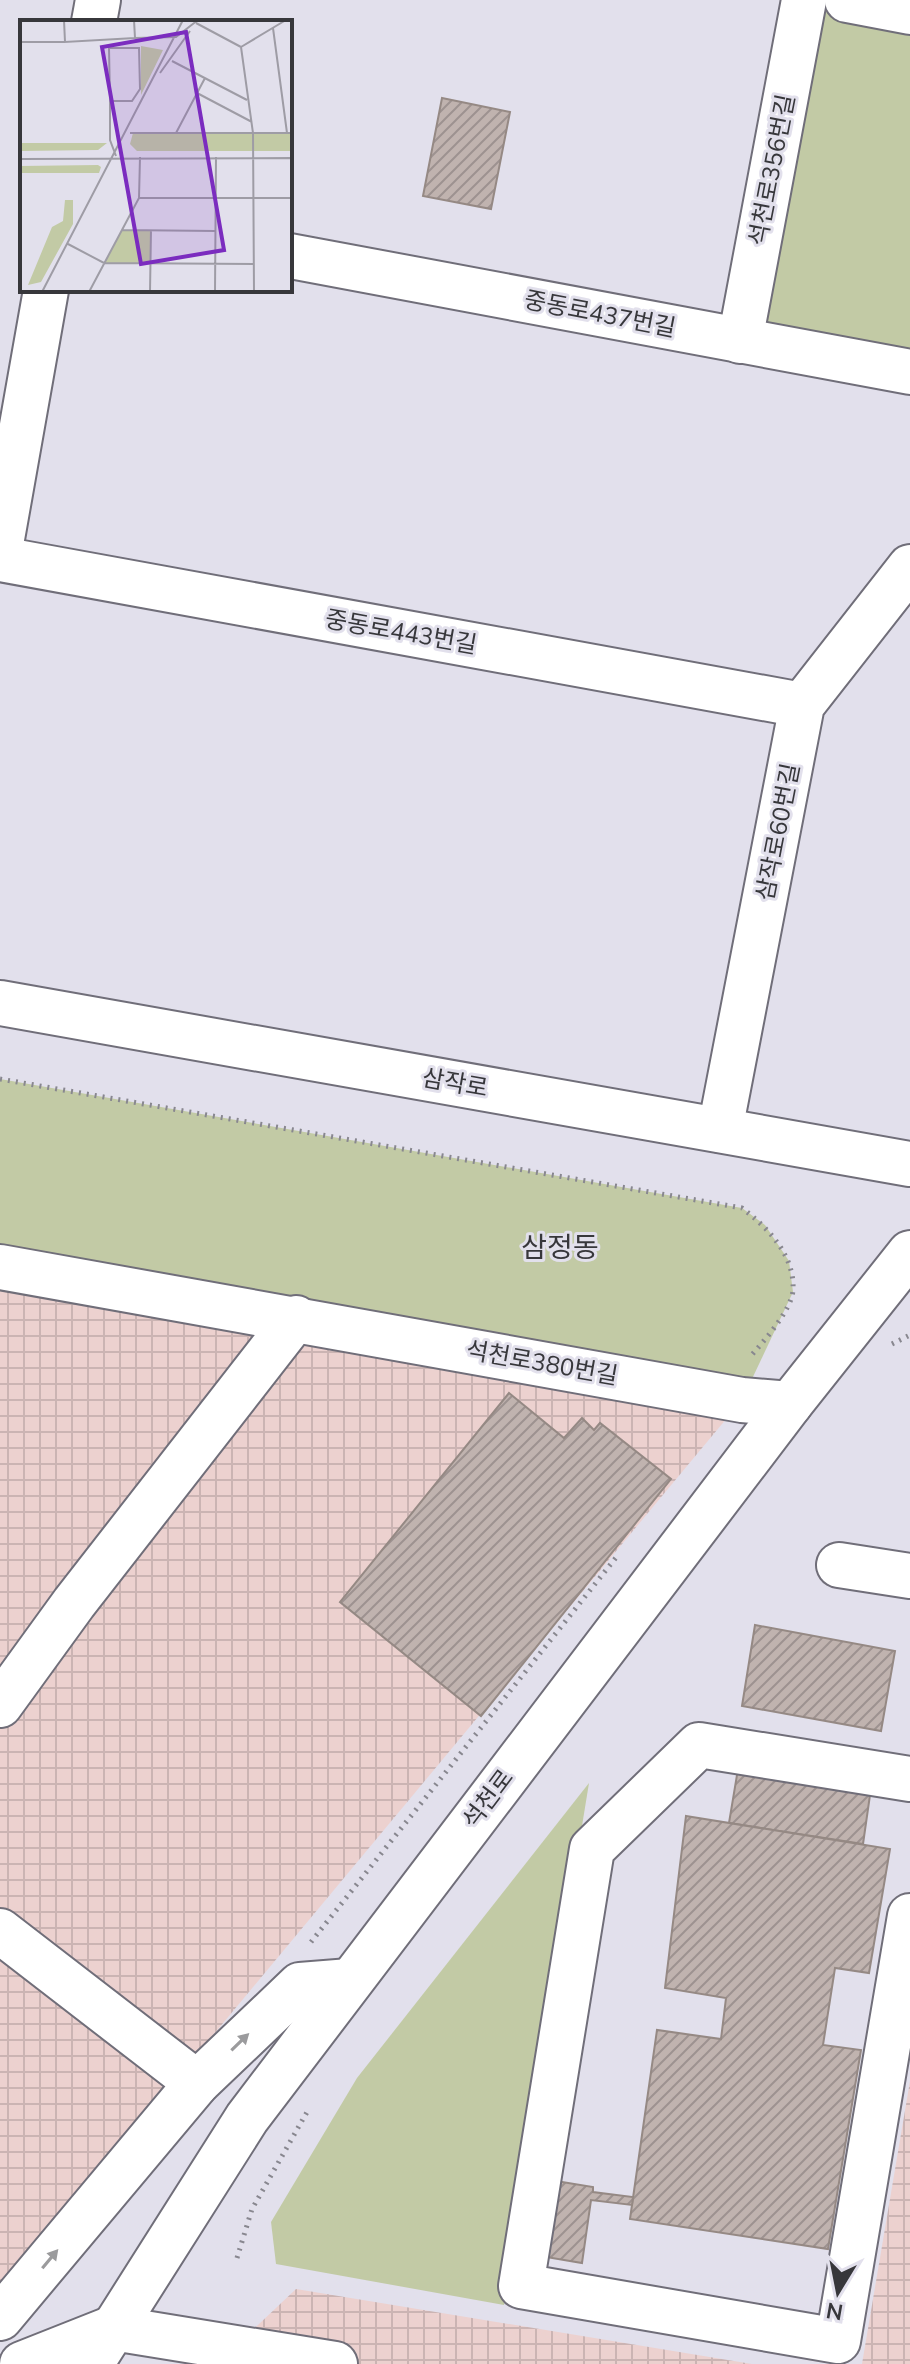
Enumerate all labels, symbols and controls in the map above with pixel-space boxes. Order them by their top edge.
inset map [20,20,292,292]
street label: 석천로356번길 [742,92,802,248]
street label: 중동로437번길 [522,284,678,344]
street label: 중동로443번길 [323,603,479,661]
street label: 삼작로60번길 [749,761,807,903]
street label: 삼작로 [420,1061,490,1105]
district label: 삼정동 [521,1229,599,1267]
street label: 석천로380번길 [464,1334,620,1392]
street label: 석천로 [455,1763,521,1835]
one-way arrow [230,2034,249,2052]
one-way arrow [41,2249,59,2268]
north arrow [798,2252,878,2332]
text: N [824,2295,845,2327]

